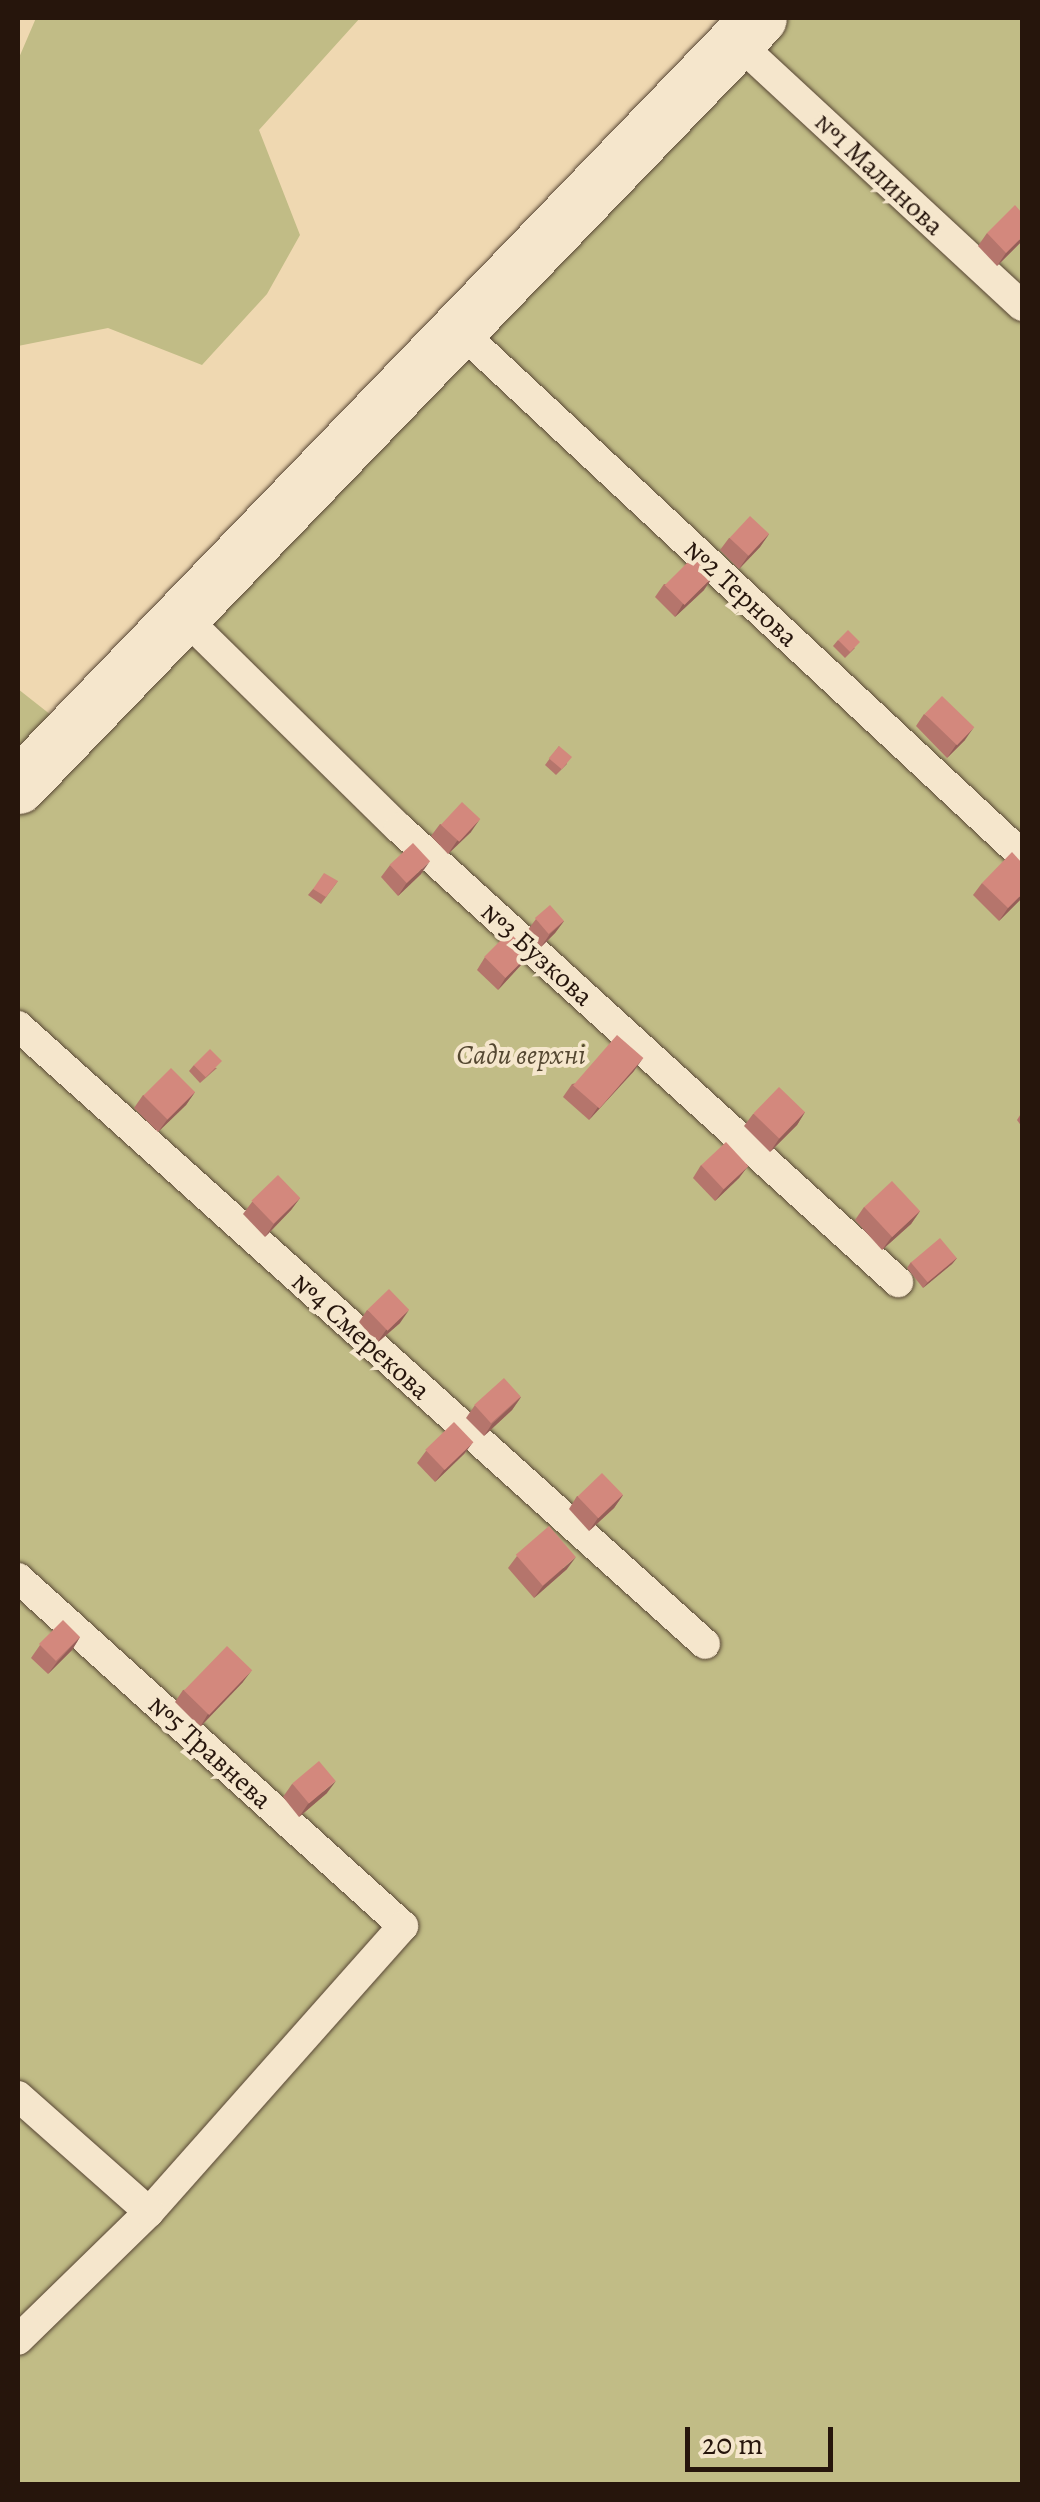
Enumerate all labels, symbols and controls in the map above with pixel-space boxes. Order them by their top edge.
street label: №1 Малинова [807,105,951,243]
street label: №2 Тернова [677,532,805,654]
street label: №3 Бузкова [474,895,600,1013]
park label: Сади верхні [456,1038,586,1072]
street label: №4 Смерекова [285,1265,437,1407]
street label: №5 Травнева [141,1688,279,1816]
scale bar [690,2407,838,2469]
text: 20 m [702,2424,763,2464]

